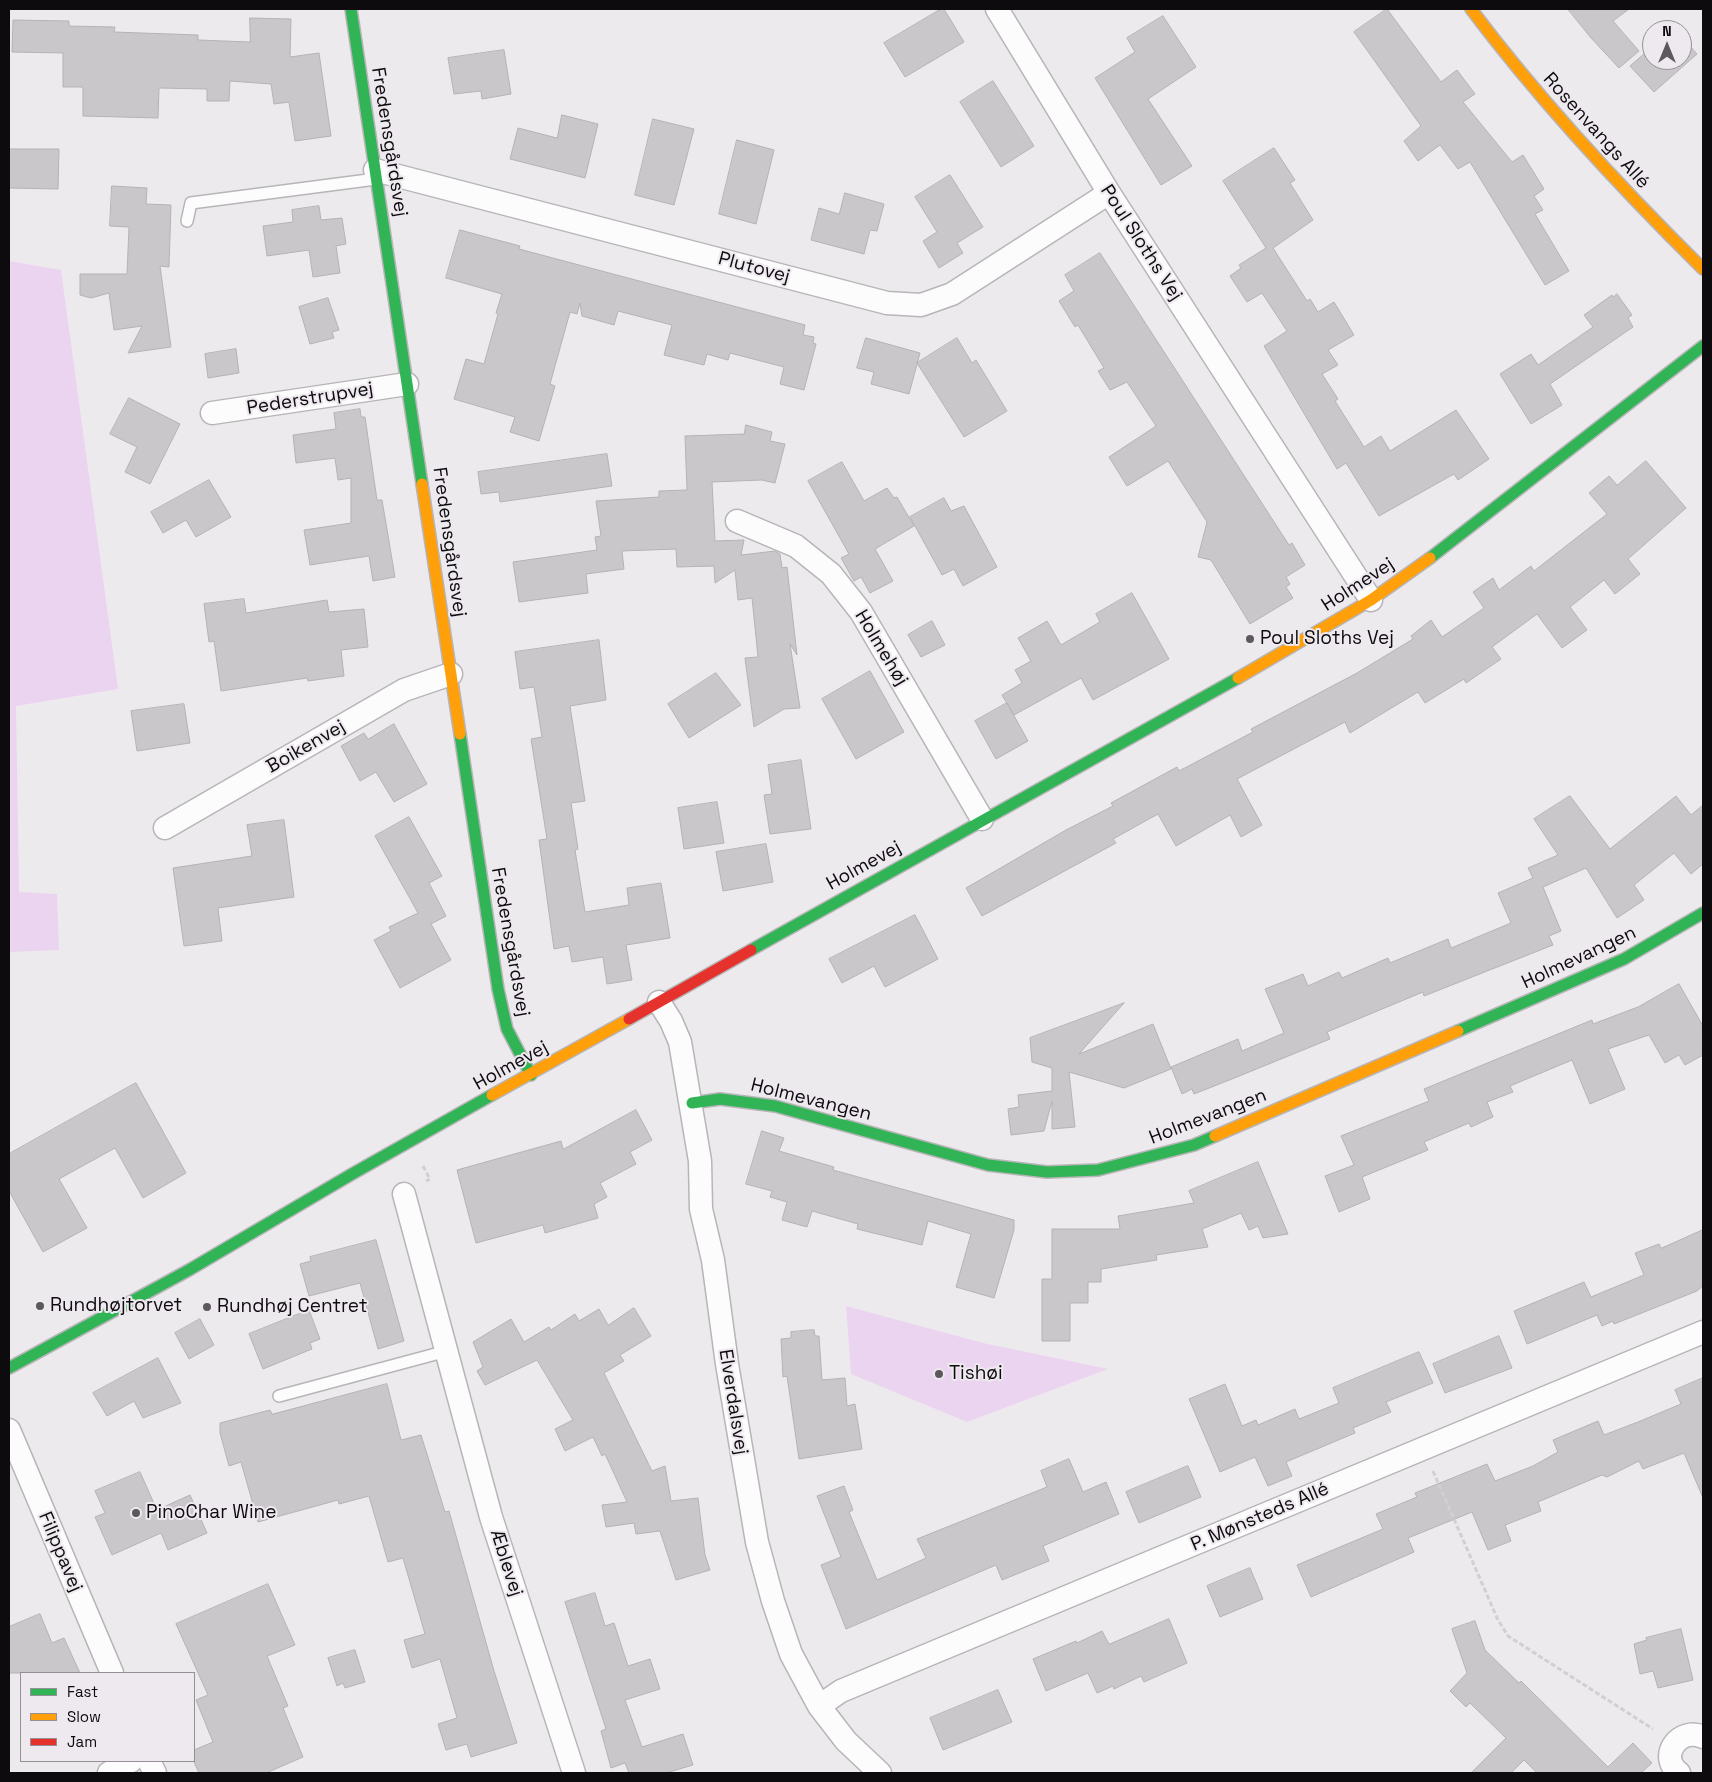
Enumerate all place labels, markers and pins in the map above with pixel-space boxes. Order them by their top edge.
place label: Poul Sloths Vej [1260,628,1394,650]
marker: Poul Sloths Vej [1244,633,1256,645]
place label: Rundhøjtorvet [50,1295,182,1317]
place label: Rundhøj Centret [217,1296,367,1318]
marker: Rundhøjtorvet [34,1300,46,1312]
marker: Rundhøj Centret [201,1301,213,1313]
place label: Tishøi [949,1363,1003,1385]
marker: Tishøi [933,1368,945,1380]
place label: PinoChar Wine [146,1502,276,1524]
marker: PinoChar Wine [130,1507,142,1519]

